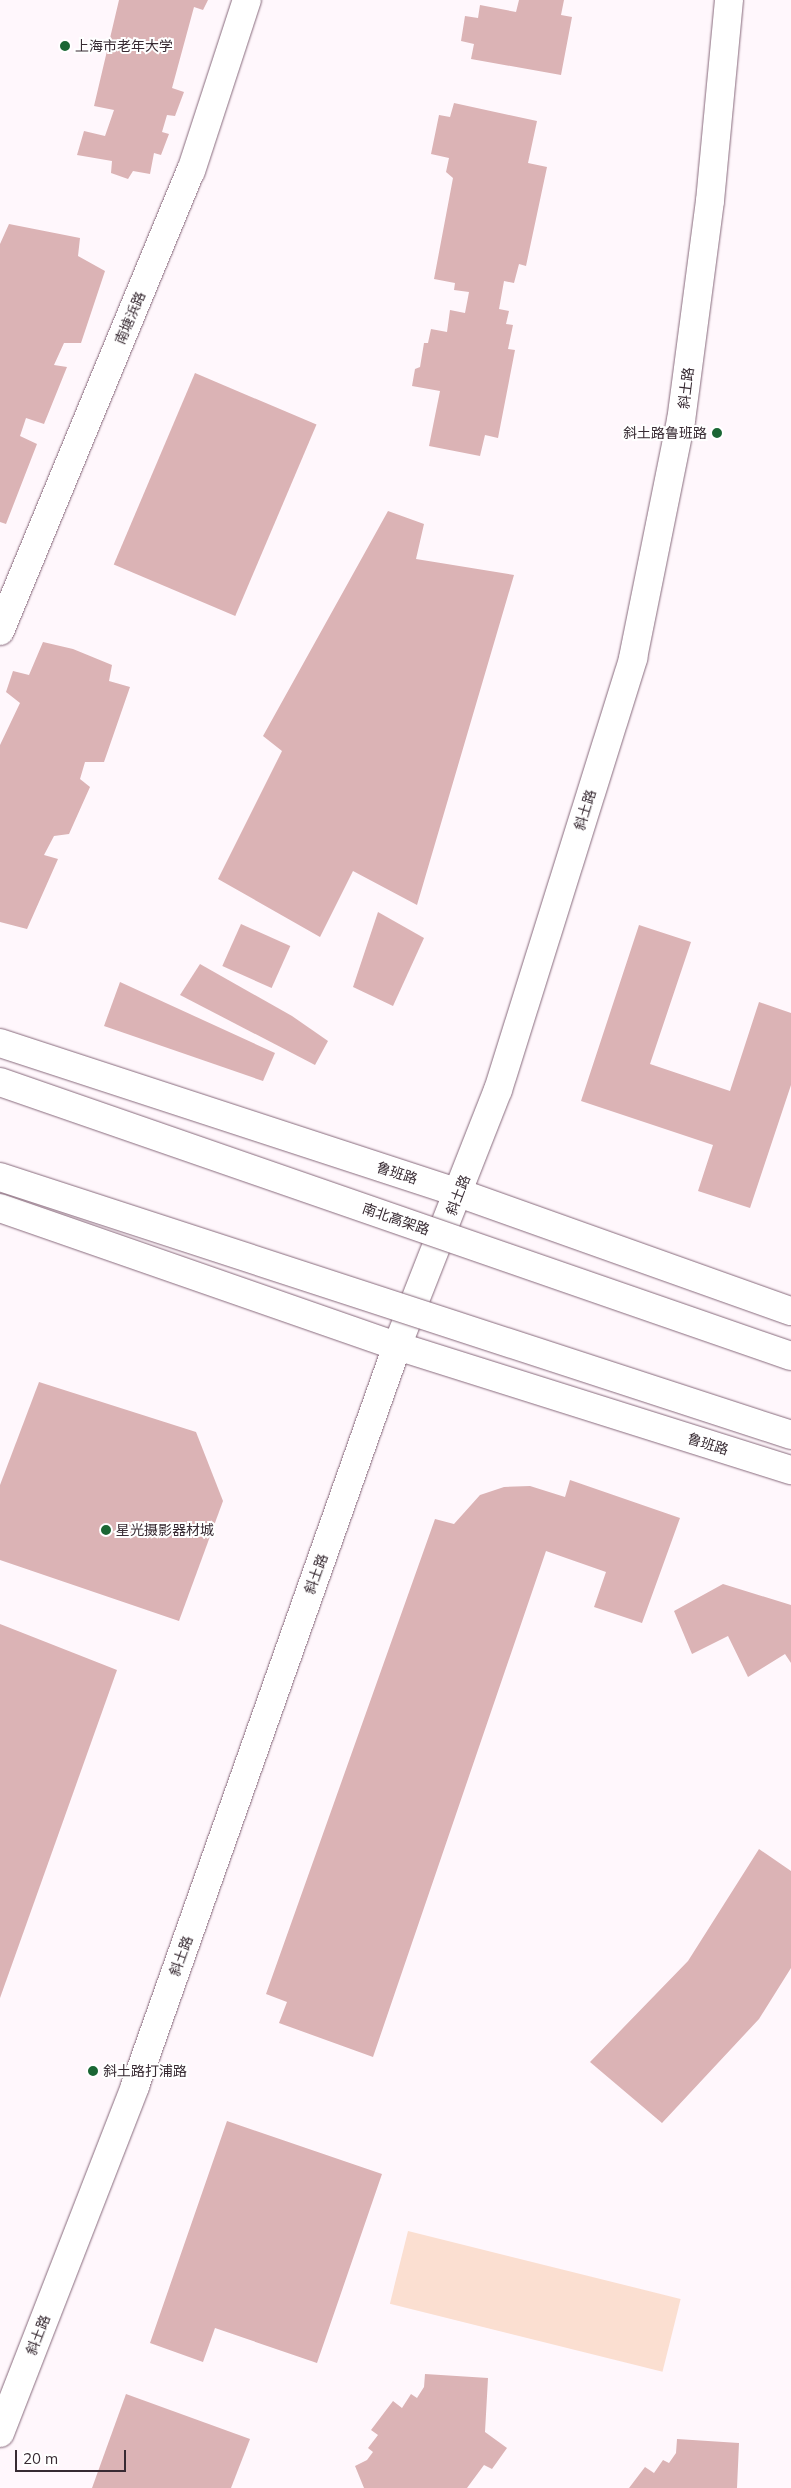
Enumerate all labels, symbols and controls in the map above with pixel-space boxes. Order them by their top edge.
place label: 上海市老年大学 [75,38,173,54]
marker: 上海市老年大学 [59,40,71,52]
street label: 南塘浜路 [111,289,149,347]
street label: 斜土路 [675,366,697,410]
place label: 斜土路鲁班路 [623,425,707,441]
marker: 斜土路鲁班路 [711,427,723,439]
street label: 斜土路 [571,787,599,833]
street label: 鲁班路 [374,1159,420,1187]
street label: 斜土路 [443,1172,473,1218]
street label: 南北高架路 [360,1200,432,1238]
street label: 鲁班路 [685,1430,731,1458]
place label: 星光摄影器材城 [116,1522,214,1538]
marker: 星光摄影器材城 [100,1524,112,1536]
street label: 斜土路 [301,1551,331,1597]
street label: 斜土路 [166,1933,196,1979]
place label: 斜土路打浦路 [103,2063,187,2079]
marker: 斜土路打浦路 [87,2065,99,2077]
street label: 斜土路 [23,2312,53,2358]
scale bar [18,2440,129,2472]
text: 20 m [23,2449,58,2468]

